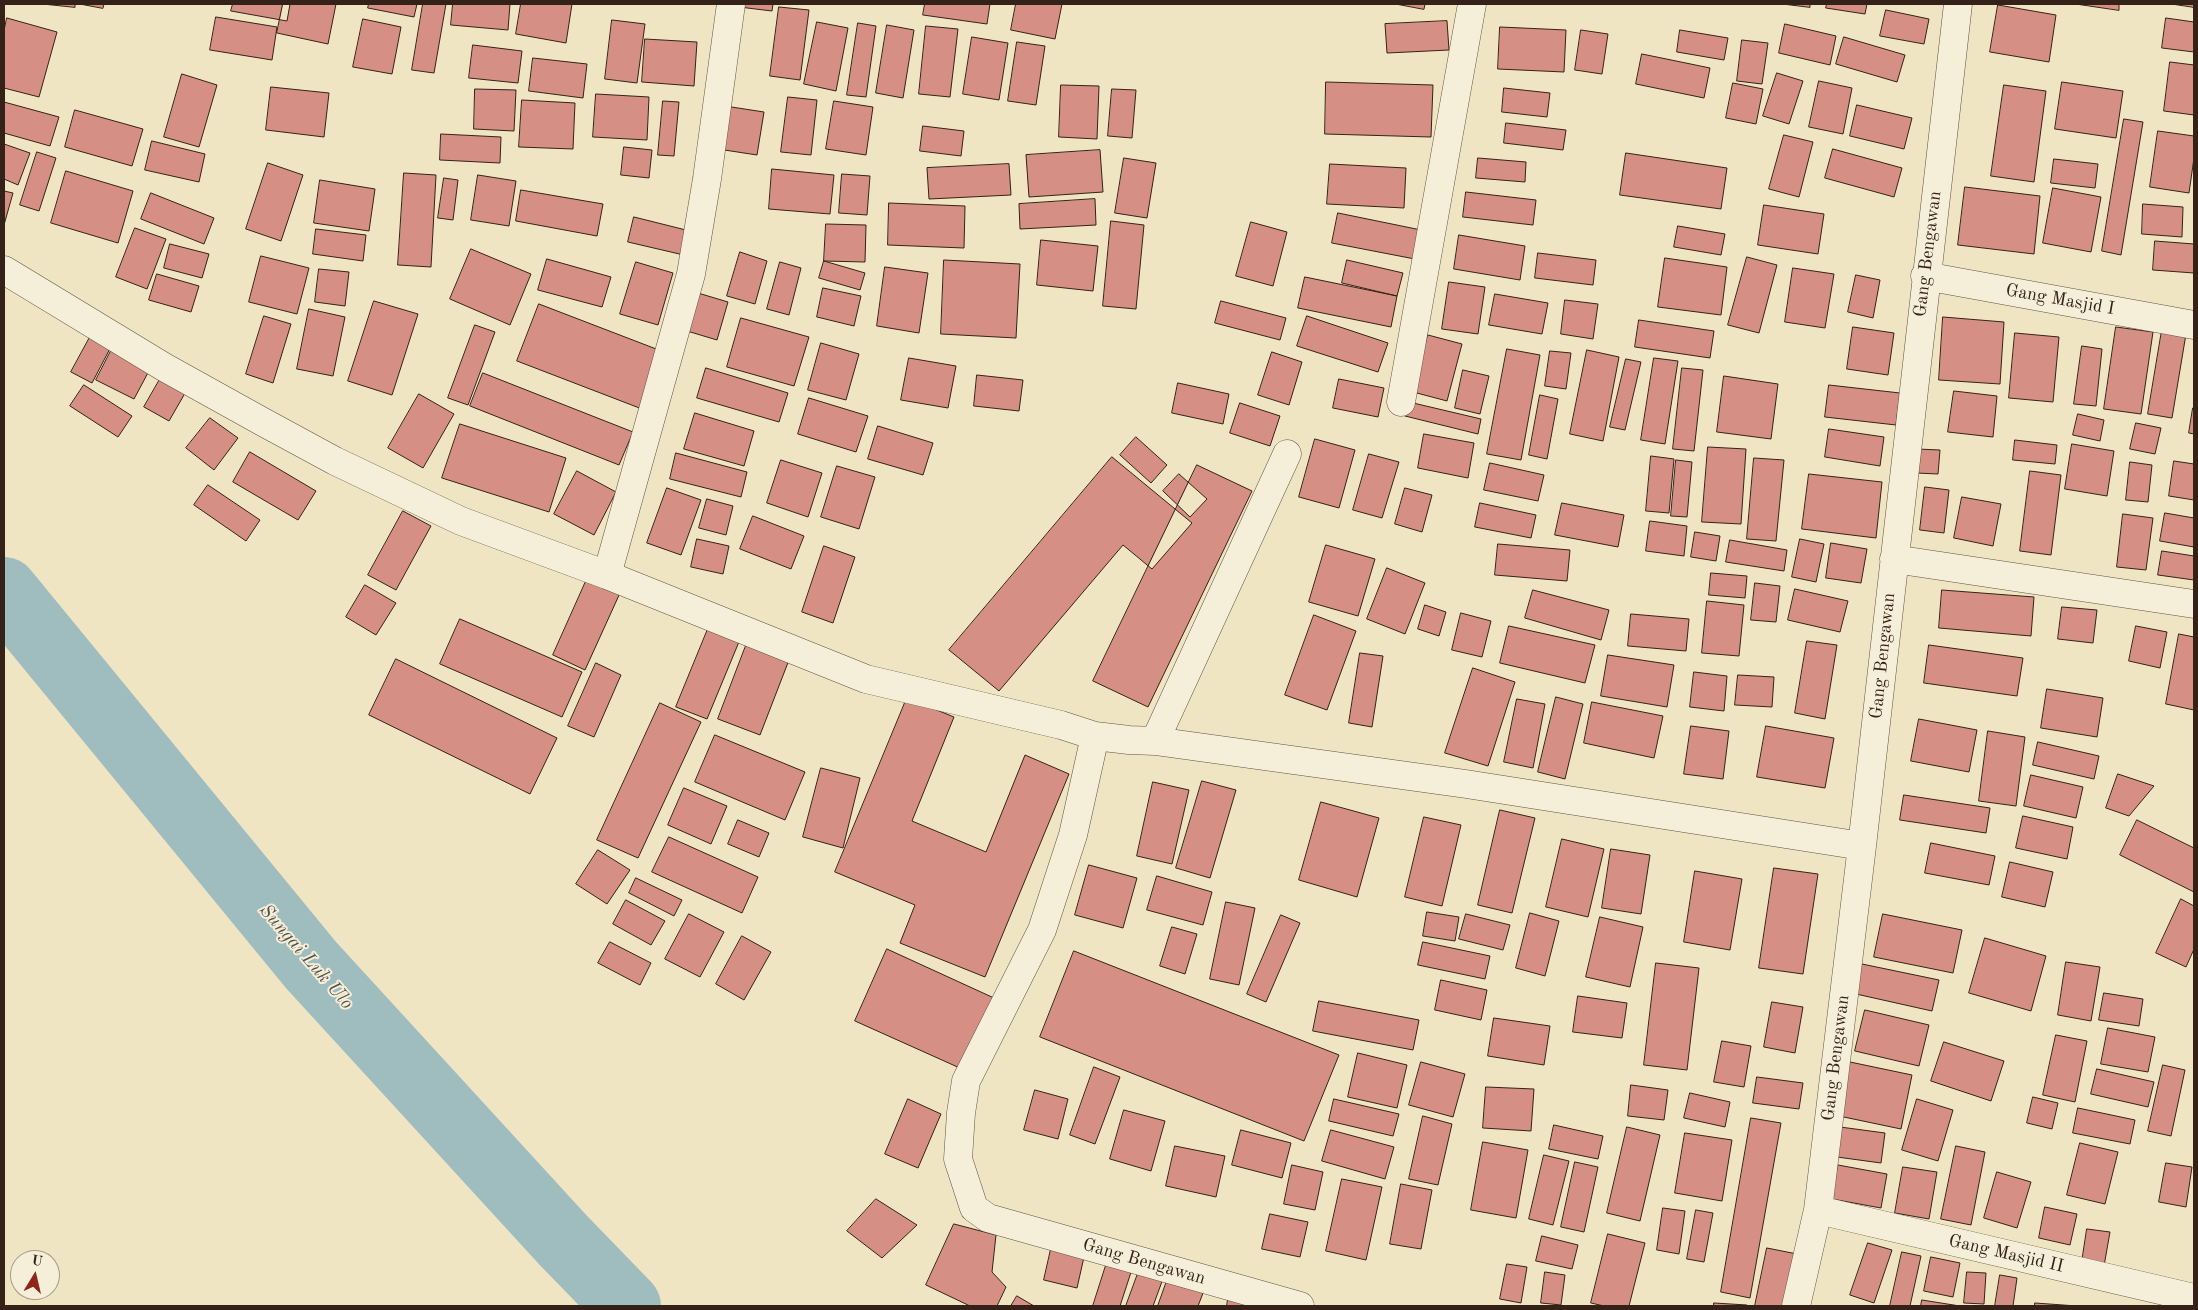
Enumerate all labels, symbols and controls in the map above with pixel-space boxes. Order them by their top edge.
street label: Gang Bengawan [1910,190,1946,318]
street label: Gang Masjid I [2004,280,2116,320]
street label: Gang Bengawan [1866,592,1900,720]
water label: Sungai Luk Ulo [254,900,358,1014]
street label: Gang Bengawan [1818,994,1854,1122]
street label: Gang Masjid II [1946,1230,2066,1278]
street label: Gang Bengawan [1080,1234,1208,1290]
north arrow [10,1250,60,1300]
text: U [31,1253,44,1269]

